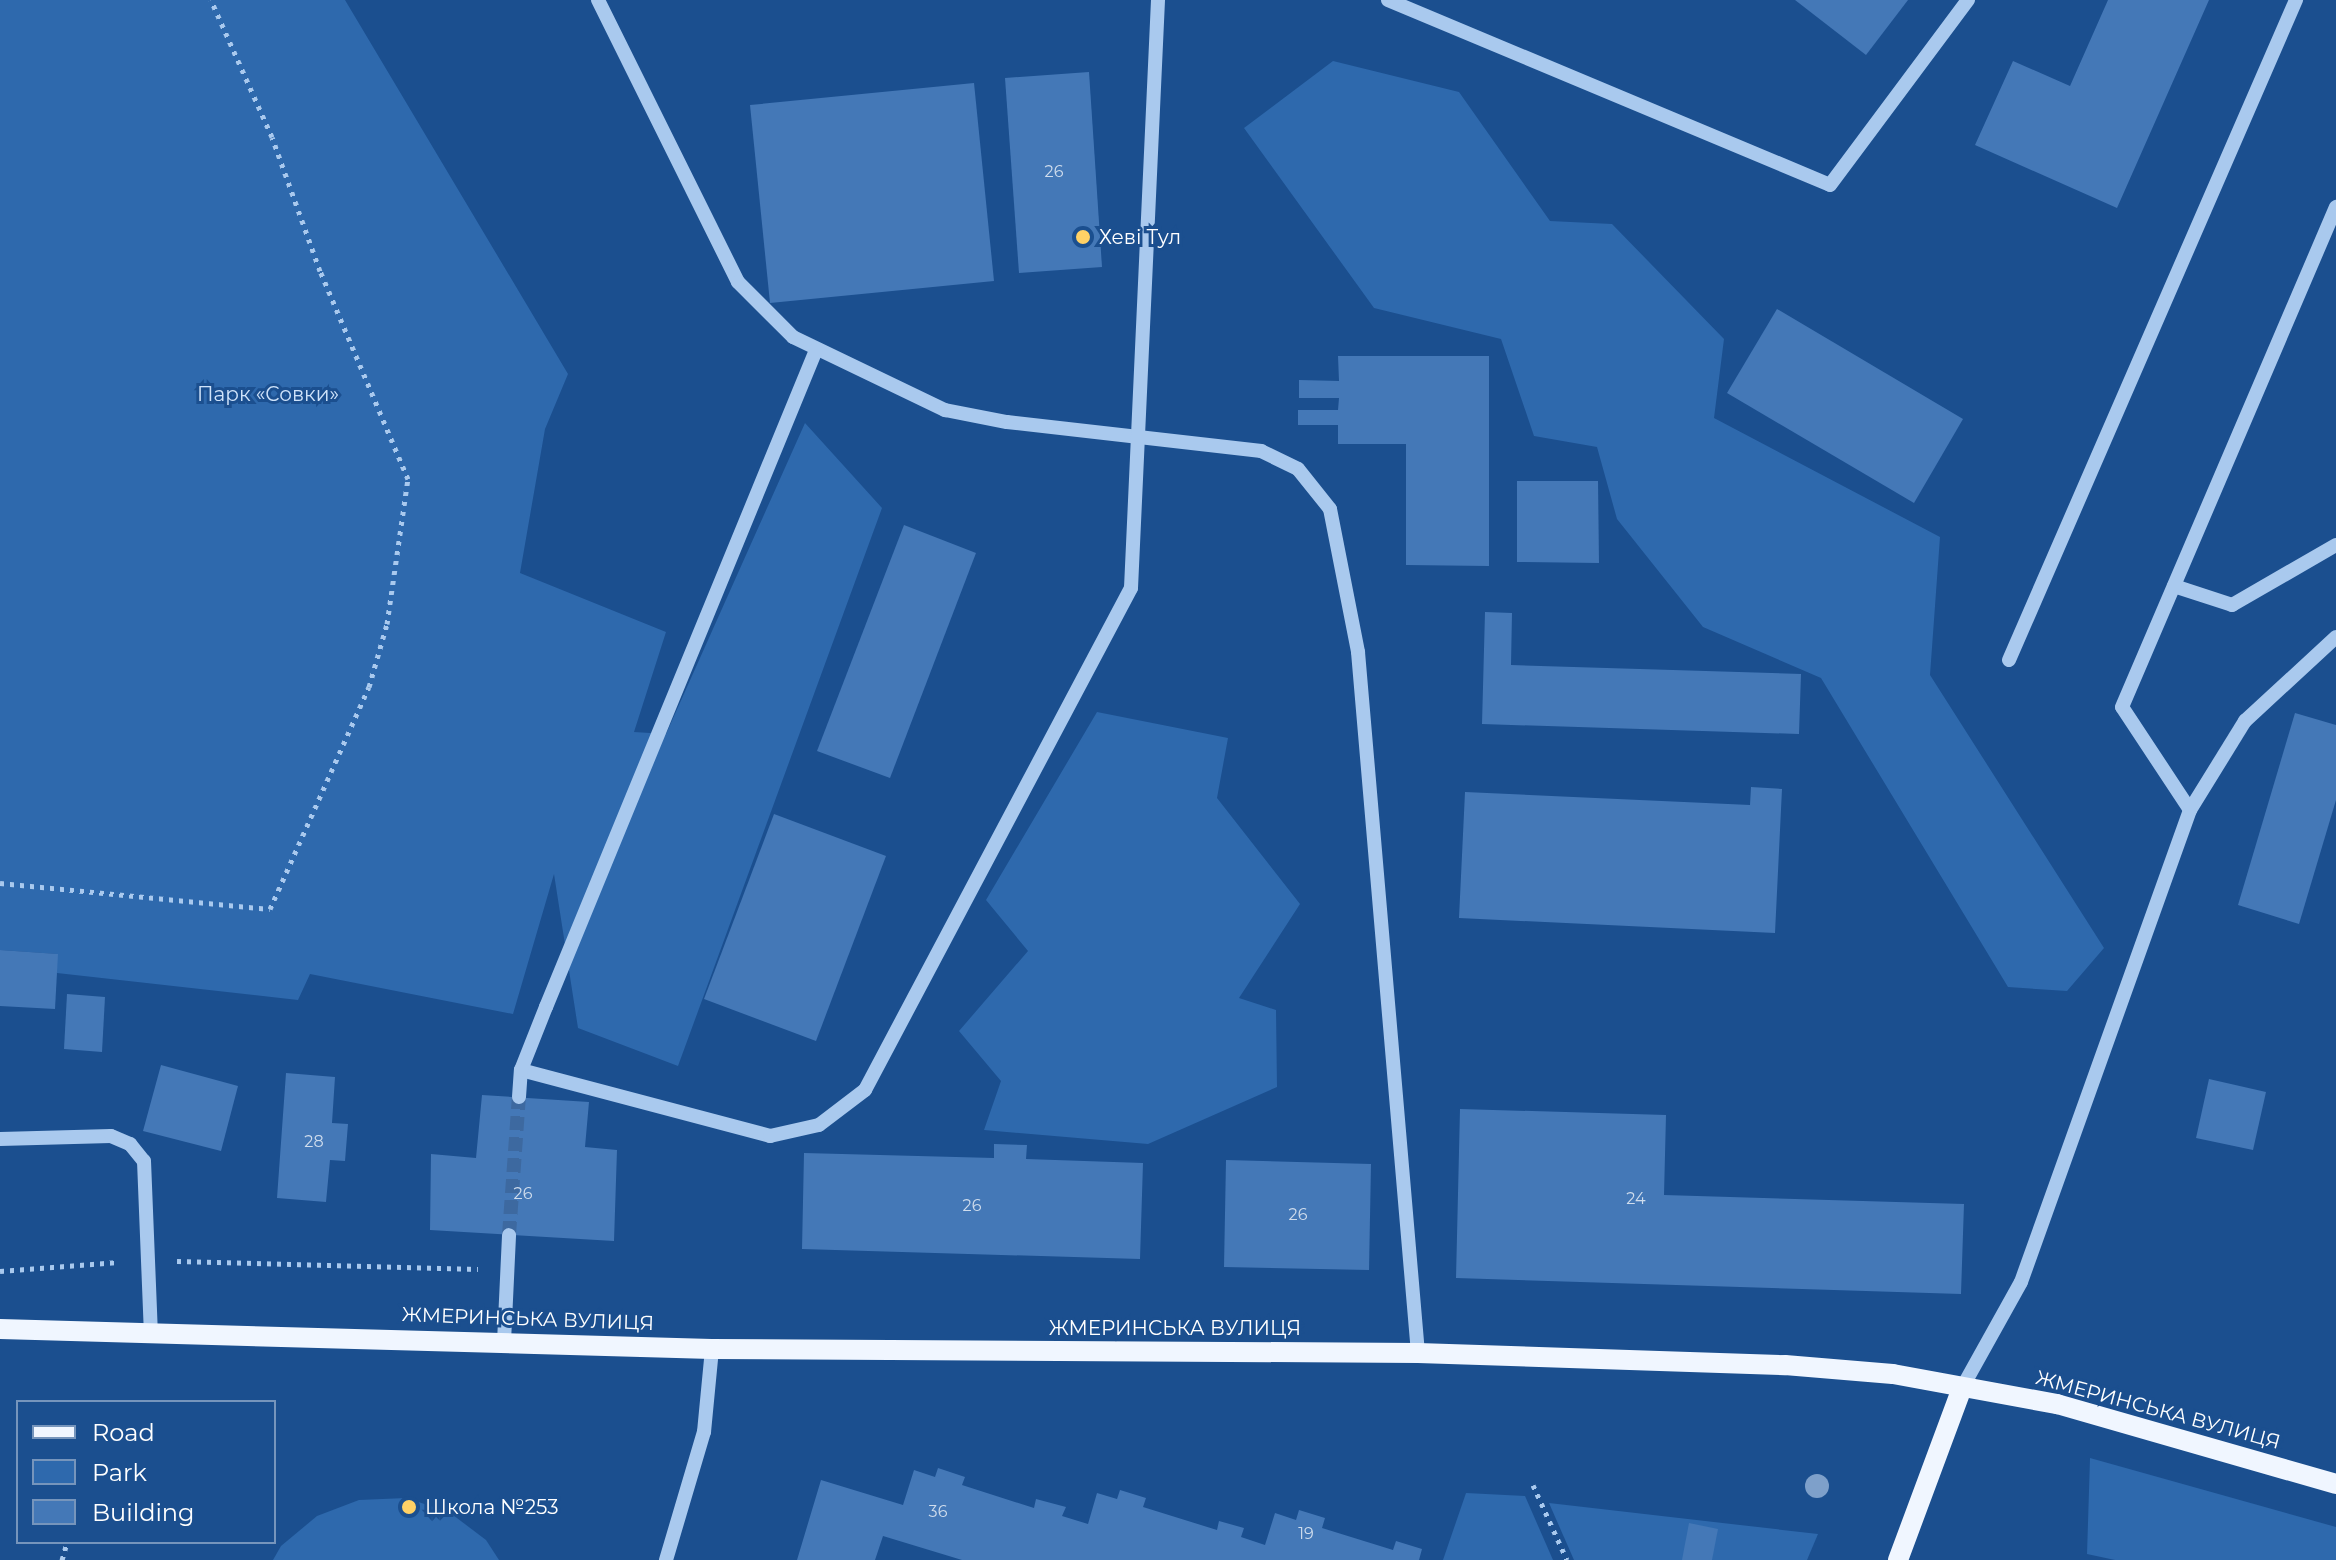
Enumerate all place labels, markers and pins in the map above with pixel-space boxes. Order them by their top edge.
place label: Хеві Тул [1099,225,1181,249]
marker: Хеві Тул [1074,228,1092,246]
place label: Школа №253 [425,1495,559,1519]
marker: Школа №253 [400,1498,418,1516]

